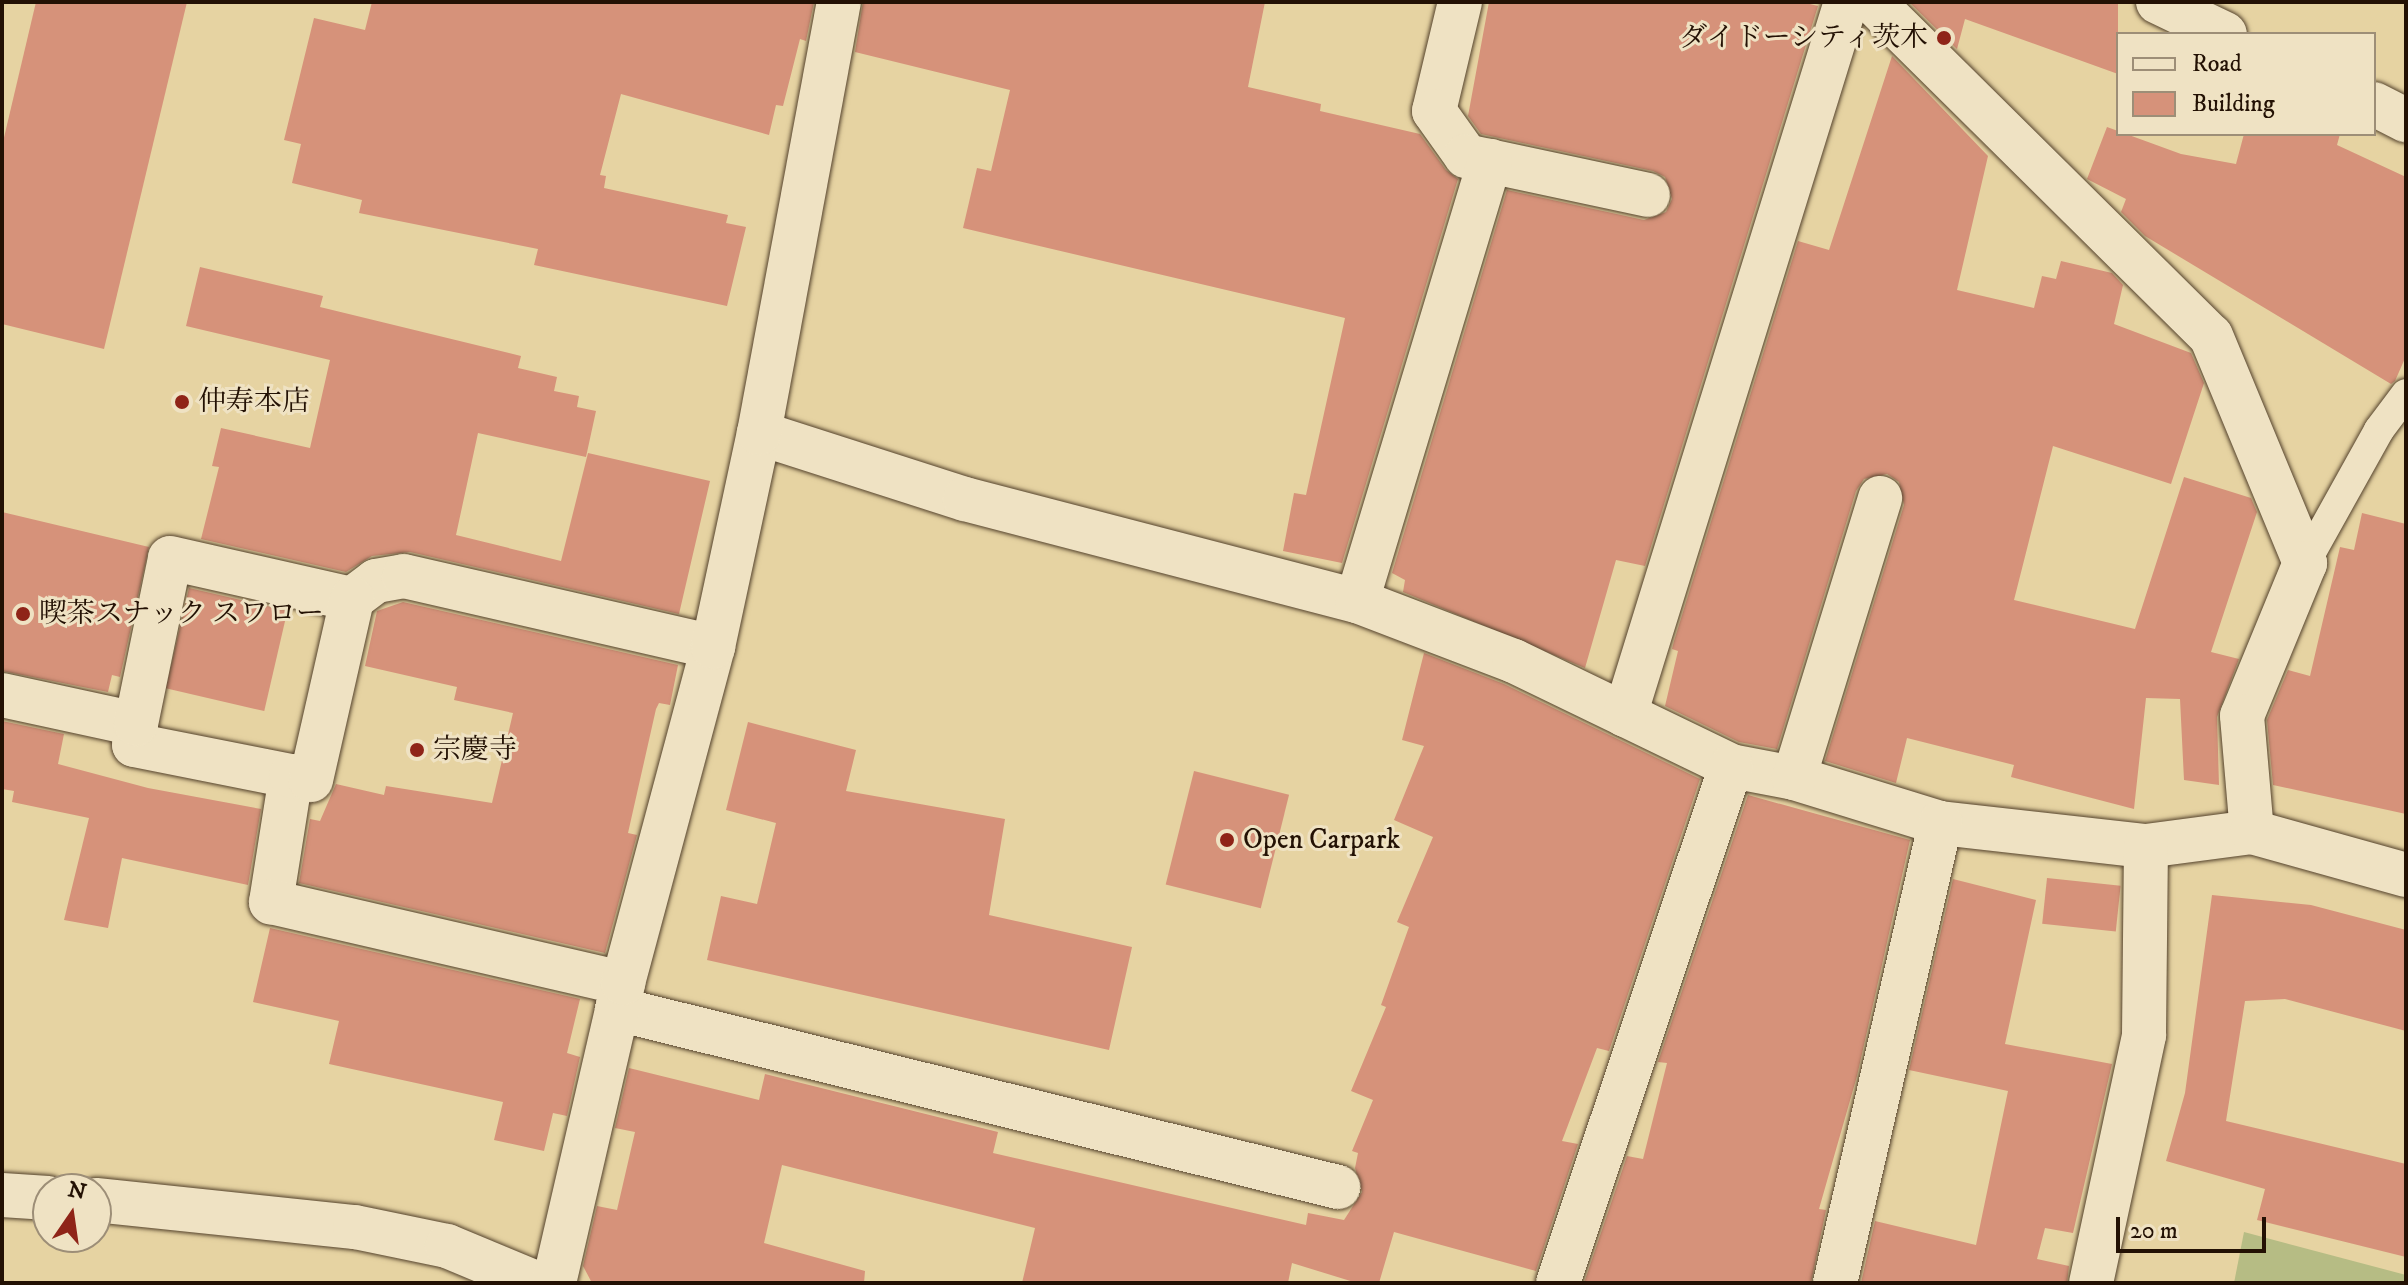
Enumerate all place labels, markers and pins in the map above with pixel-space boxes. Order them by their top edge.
place label: ダイドーシティ茨木 [1676,21,1928,55]
marker: ダイドーシティ茨木 [1935,29,1953,47]
place label: 仲寿本店 [198,385,310,419]
marker: 仲寿本店 [173,393,191,411]
place label: 喫茶スナック スワロー [39,597,325,631]
marker: 喫茶スナック スワロー [14,605,32,623]
place label: 宗慶寺 [433,733,517,767]
marker: 宗慶寺 [408,741,426,759]
place label: Open Carpark [1243,823,1400,857]
marker: Open Carpark [1218,831,1236,849]

